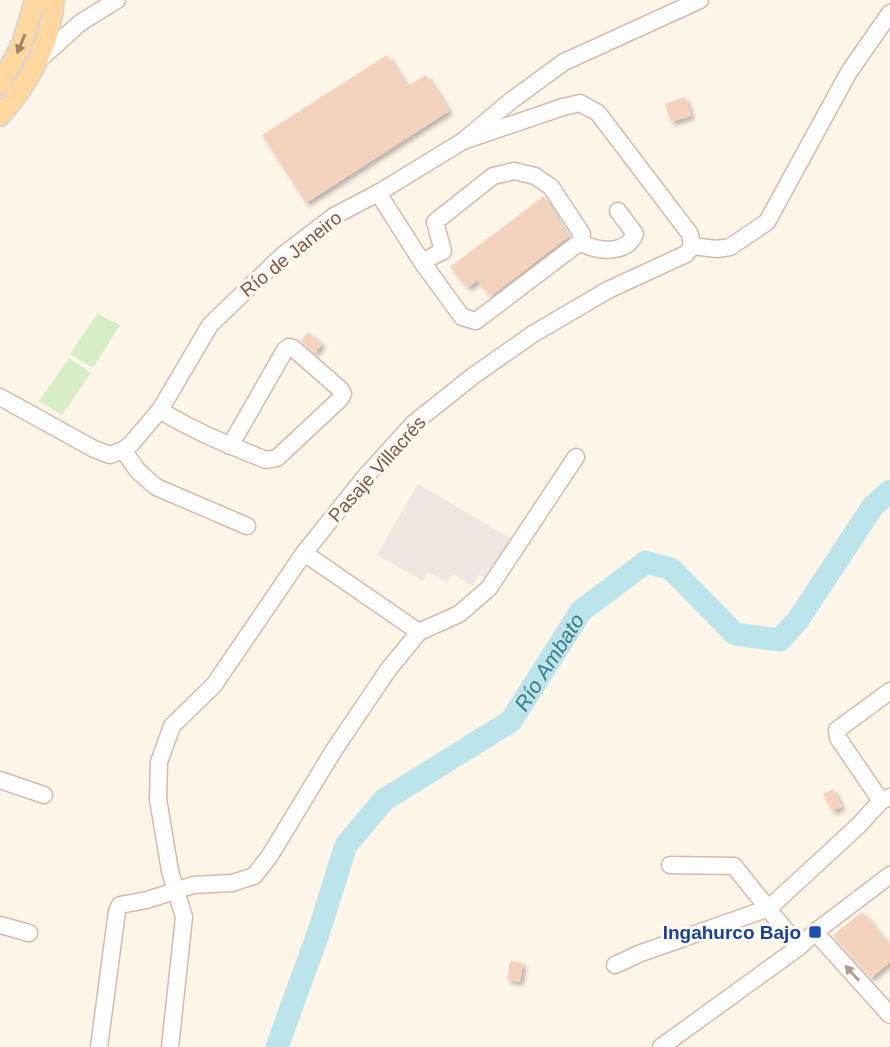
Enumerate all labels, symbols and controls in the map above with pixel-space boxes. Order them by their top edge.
one-way arrow [16,33,27,54]
street label: Río de Janeiro [236,207,346,301]
street label: Pasaje Villacrés [324,412,430,526]
water label: Río Ambato [509,609,588,715]
place label: Ingahurco Bajo [663,922,801,943]
marker: Ingahurco Bajo [807,924,823,940]
one-way arrow [845,965,860,982]

